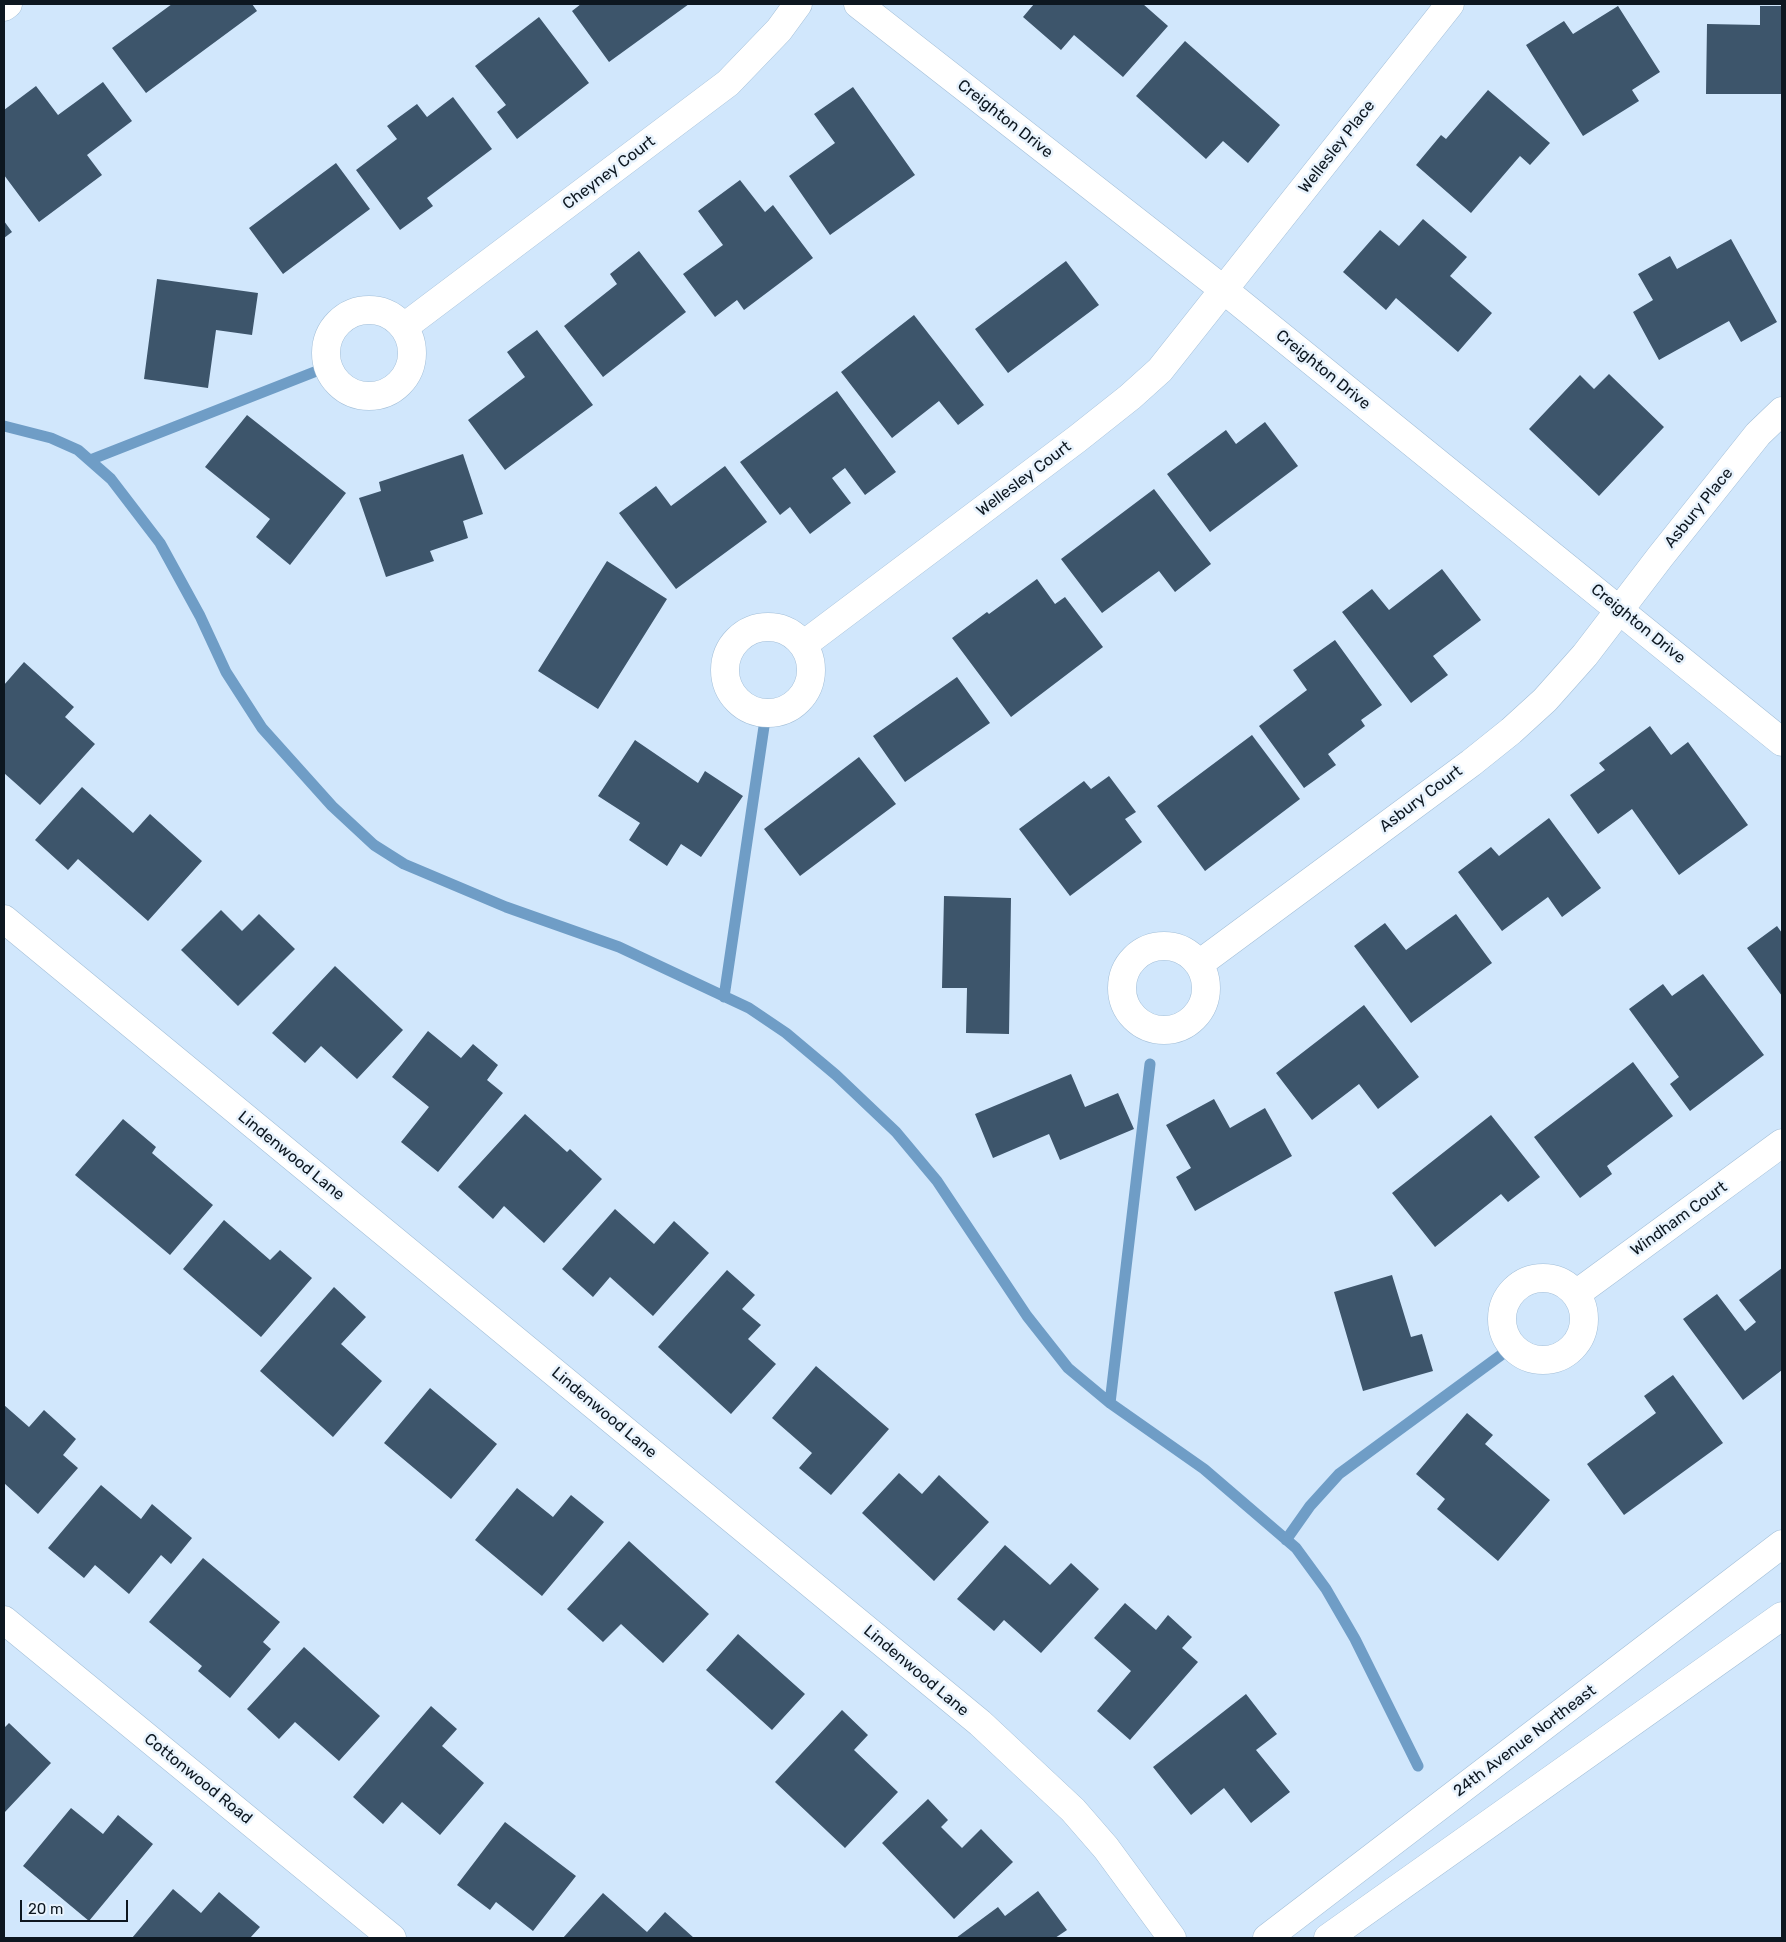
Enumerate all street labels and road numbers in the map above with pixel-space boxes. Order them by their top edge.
street label: Creighton Drive [953,76,1057,162]
street label: Wellesley Place [1295,97,1379,197]
street label: Cheyney Court [559,132,659,214]
street label: Creighton Drive [1272,326,1374,414]
street label: Wellesley Court [973,437,1075,521]
street label: Asbury Place [1661,464,1737,552]
street label: Creighton Drive [1587,580,1689,668]
street label: Asbury Court [1376,762,1466,836]
street label: Lindenwood Lane [234,1107,348,1205]
street label: Windham Court [1627,1178,1731,1260]
street label: Lindenwood Lane [547,1363,661,1463]
street label: Lindenwood Lane [859,1621,973,1721]
street label: 24th Avenue Northeast [1450,1681,1600,1801]
street label: Cottonwood Road [140,1730,256,1828]

